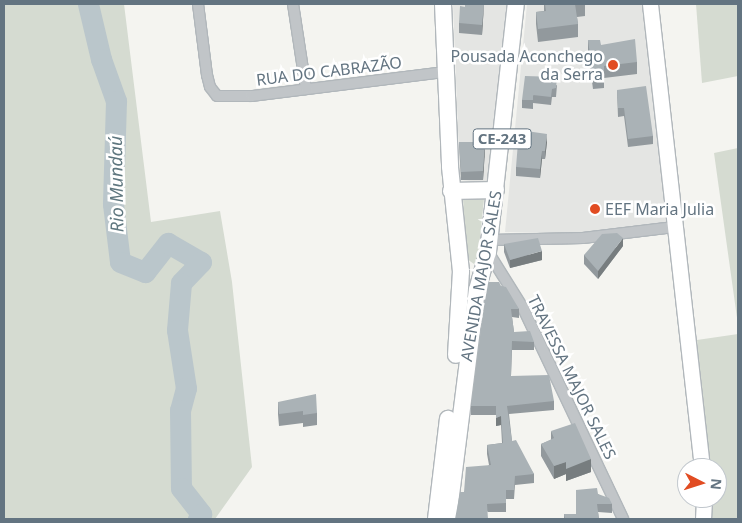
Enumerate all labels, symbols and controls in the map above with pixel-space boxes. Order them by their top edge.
place label: Pousada Aconchego da Serra [451,46,603,84]
street label: RUA DO CABRAZÃO [255,53,403,89]
marker: Pousada Aconchego da Serra [607,59,619,71]
road number: CE-243 [472,126,532,152]
water label: Rio Mundaú [104,135,128,233]
street label: AVENIDA MAJOR SALES [457,189,505,363]
place label: EEF Maria Julia [605,199,714,219]
marker: EEF Maria Julia [589,203,601,215]
street label: TRAVESSA MAJOR SALES [524,292,620,462]
north arrow [677,458,727,508]
text: N [706,478,726,491]

